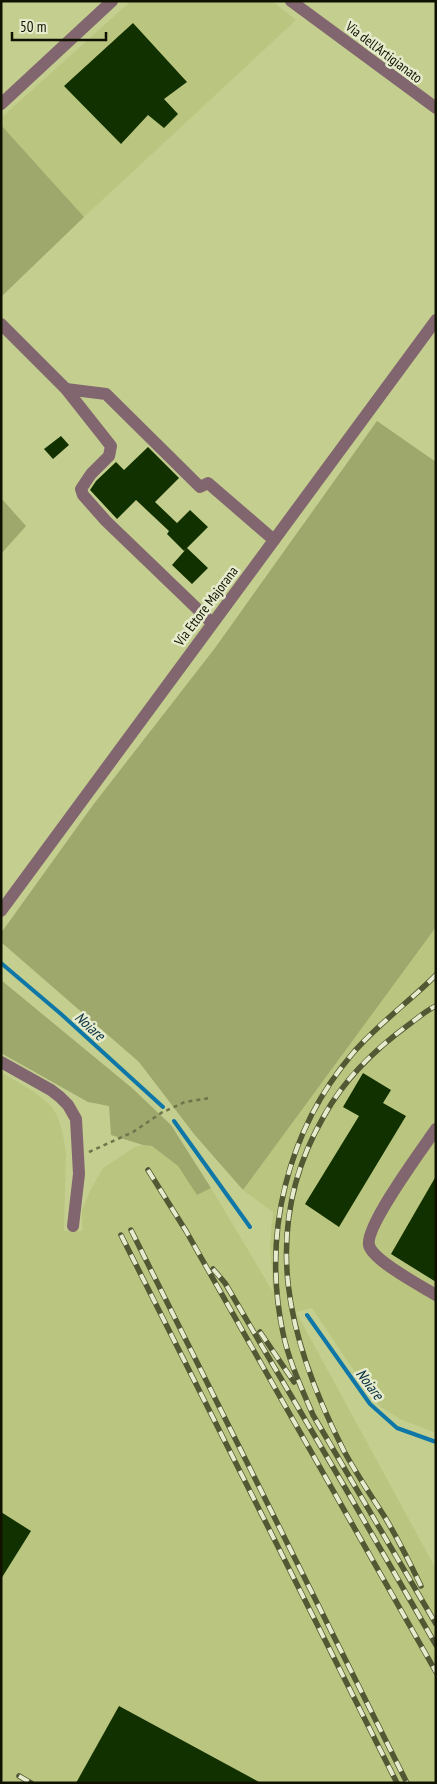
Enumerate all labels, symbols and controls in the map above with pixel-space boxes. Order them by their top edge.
scale bar [12,10,106,42]
text: 50 m [20,17,46,36]
street label: Via dell'Artigianato [341,17,426,87]
street label: Via Ettore Majorana [170,563,242,650]
water label: Noiare [71,1008,110,1045]
water label: Noiare [352,1365,388,1404]

